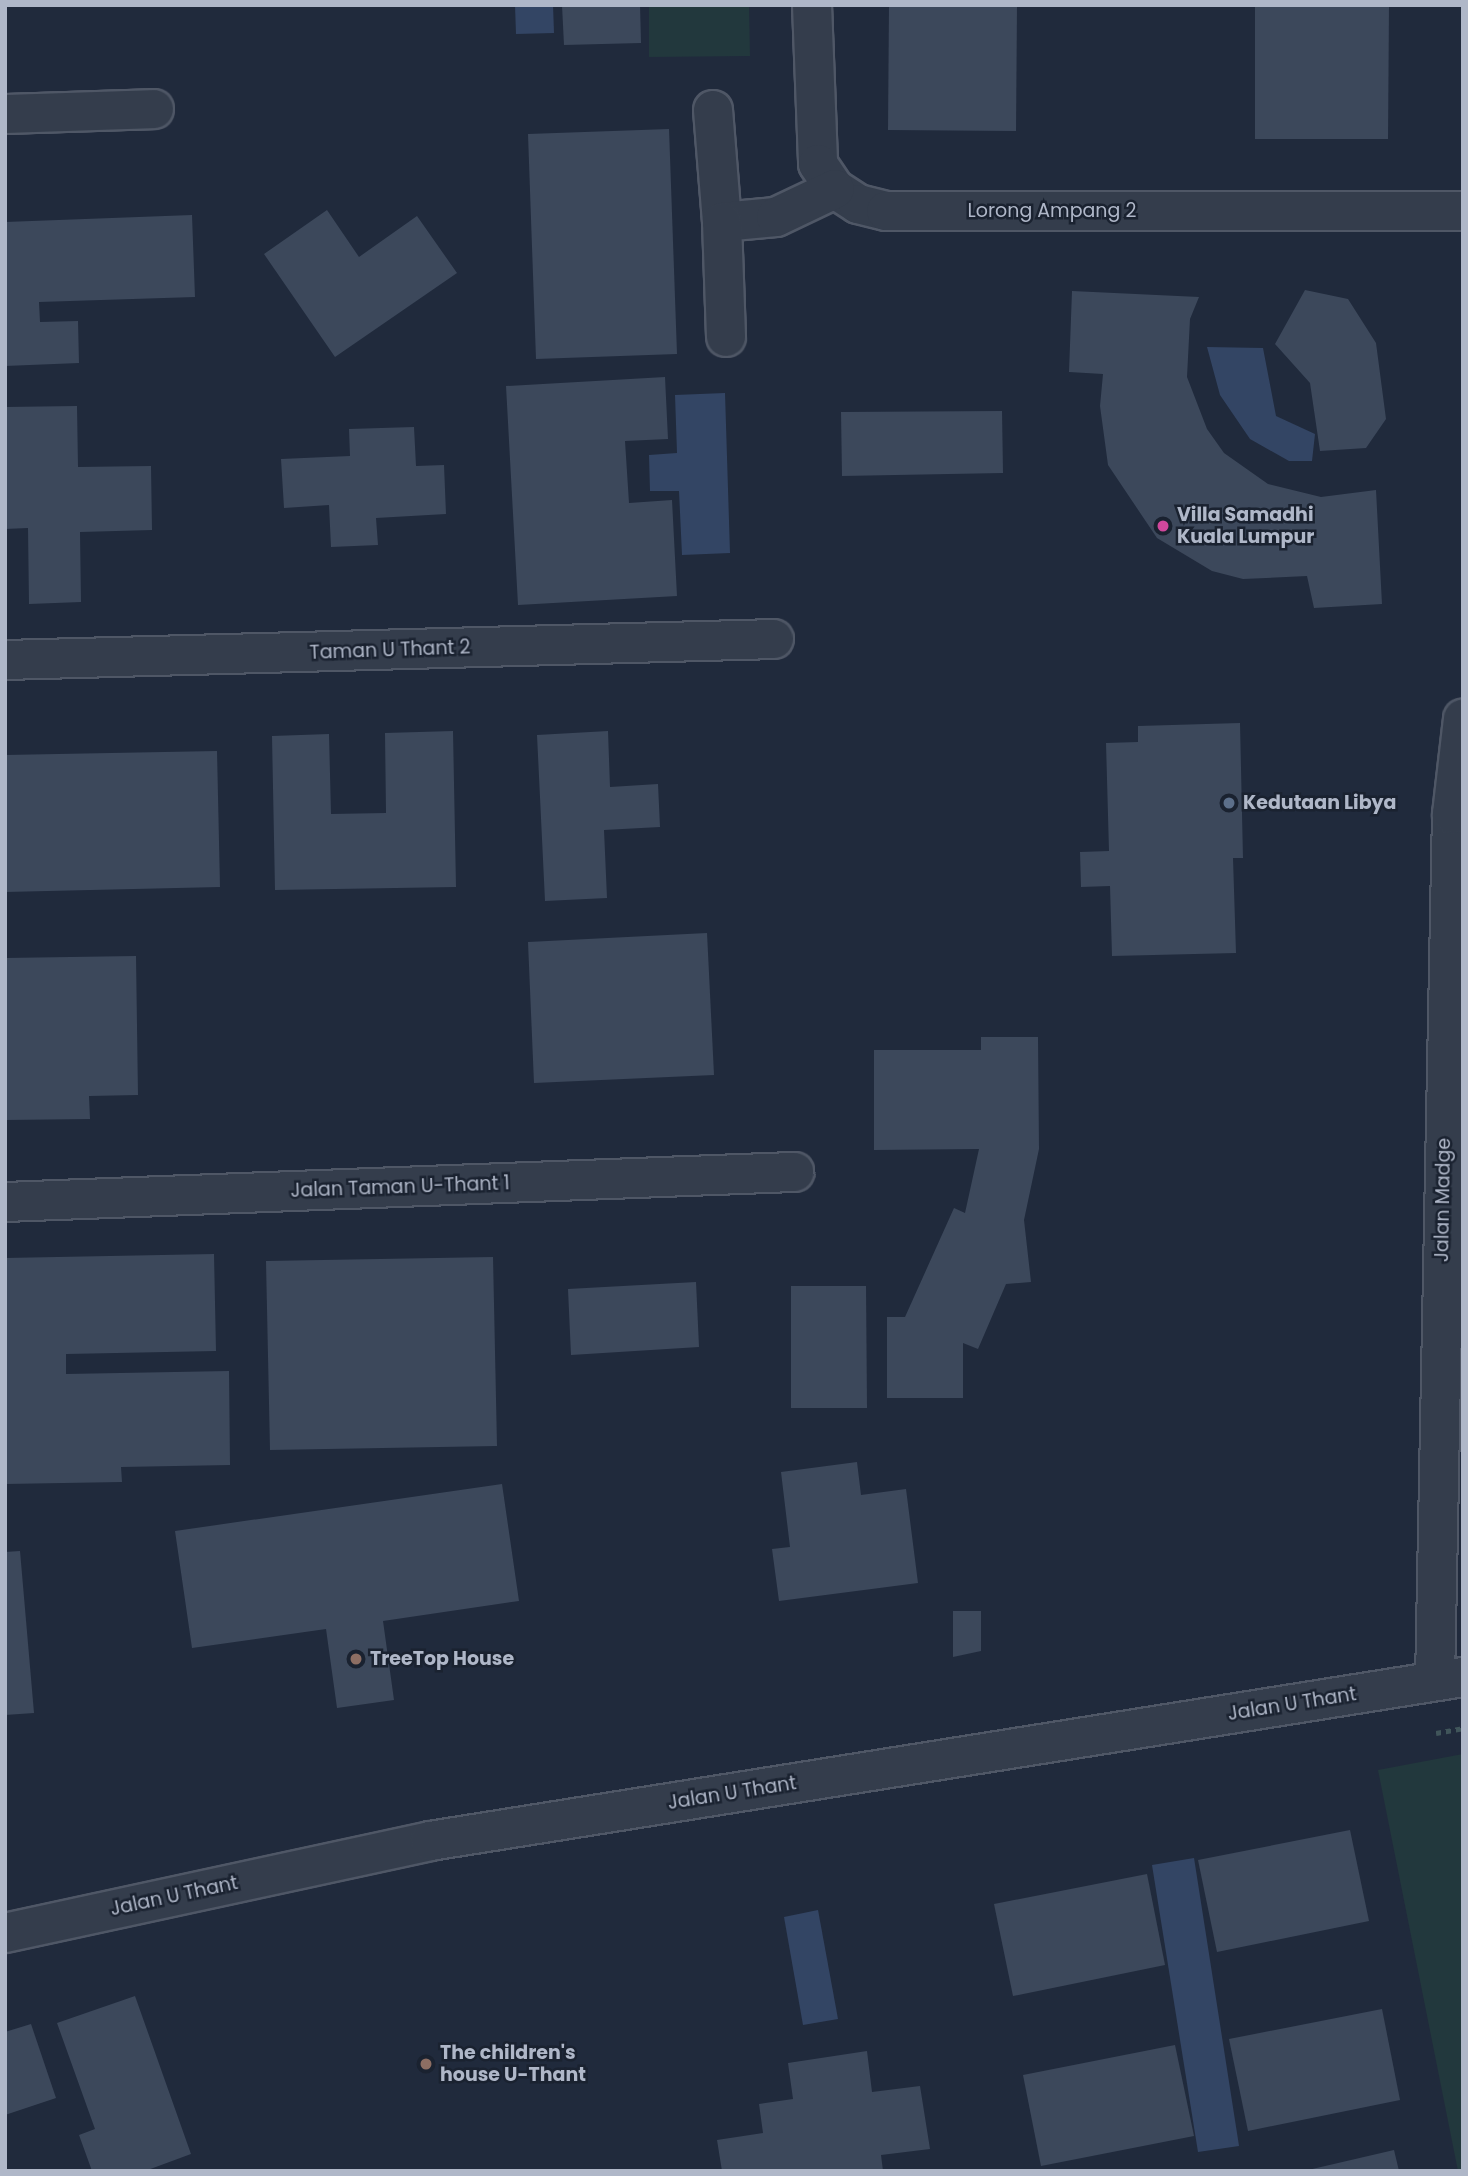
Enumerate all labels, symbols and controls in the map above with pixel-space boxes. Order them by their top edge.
street label: Lorong Ampang 2 [968,200,1136,222]
place label: Villa Samadhi Kuala Lumpur [1177,504,1314,548]
marker: Villa Samadhi Kuala Lumpur [1155,518,1171,534]
street label: Taman U Thant 2 [309,636,471,664]
place label: Kedutaan Libya [1243,792,1396,814]
marker: Kedutaan Libya [1221,795,1237,811]
street label: Jalan Madge [1431,1138,1455,1262]
street label: Jalan Taman U-Thant 1 [290,1172,510,1202]
place label: TreeTop House [370,1648,514,1670]
marker: TreeTop House [348,1651,364,1667]
street label: Jalan U Thant [1226,1683,1358,1725]
street label: Jalan U Thant [666,1772,798,1814]
street label: Jalan U Thant [108,1871,240,1921]
place label: The children's house U-Thant [440,2042,586,2086]
marker: The children's house U-Thant [418,2056,434,2072]

